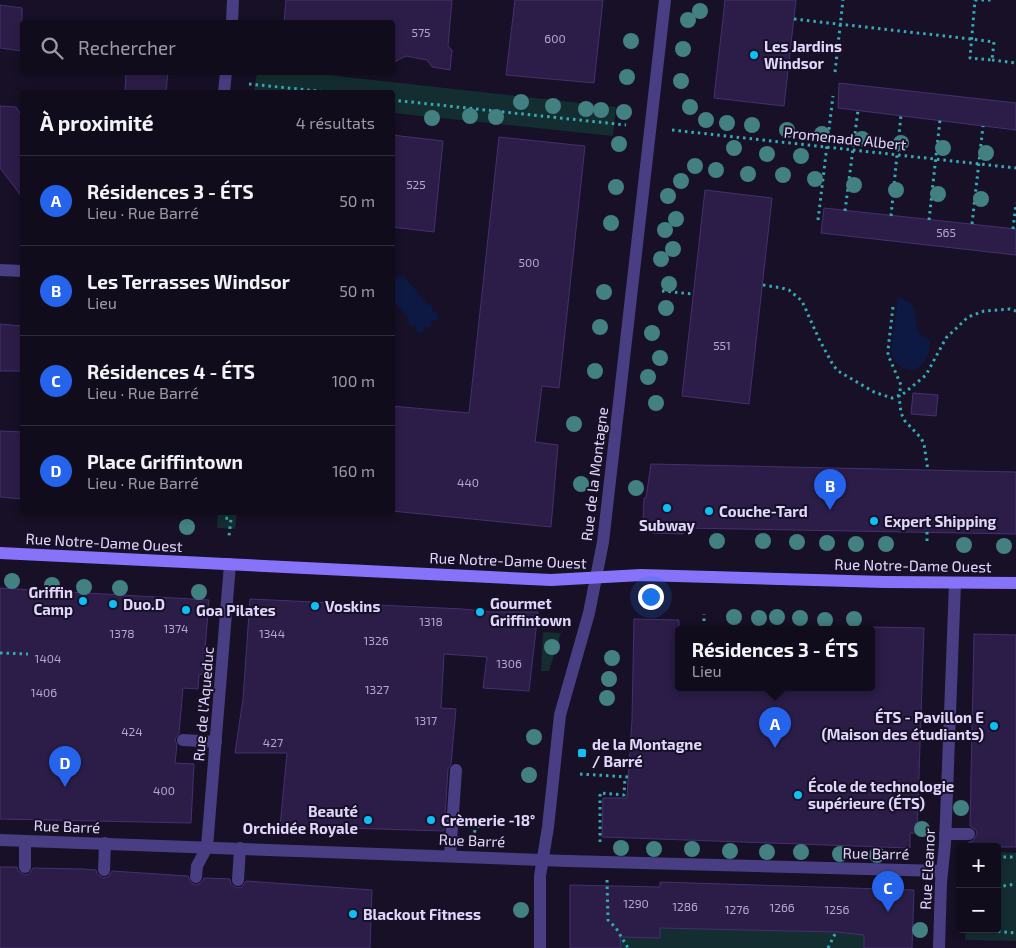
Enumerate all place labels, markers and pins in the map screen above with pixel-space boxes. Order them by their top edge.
place label: Les Jardins Windsor [764,37,842,72]
marker: Les Jardins Windsor [748,49,760,61]
pin: B [814,469,846,510]
marker: Subway [661,502,673,514]
place label: Couche-Tard [719,502,808,520]
marker: Couche-Tard [703,505,715,517]
place label: Expert Shipping [884,512,997,530]
marker: Expert Shipping [868,515,880,527]
place label: Subway [639,516,696,535]
place label: Griffin Camp [28,583,73,618]
place label: Gourmet Griffintown [490,594,571,629]
marker: Griffin Camp [77,595,89,607]
place label: Duo.D [123,595,165,613]
place label: Voskins [325,597,380,615]
marker: Duo.D [107,598,119,610]
marker: Voskins [309,600,321,612]
place label: Goa Pilates [196,601,276,619]
marker: Goa Pilates [180,604,192,616]
marker: Gourmet Griffintown [474,606,486,618]
pin: A [759,707,791,748]
place label: ÉTS - Pavillon E (Maison des étudiants) [822,707,984,743]
marker: ÉTS - Pavillon E (Maison des étudiants) [988,720,1000,732]
place label: de la Montagne / Barré [592,735,702,770]
pin: D [49,746,81,787]
marker: de la Montagne / Barré [576,747,588,759]
place label: École de technologie supérieure (ÉTS) [808,776,954,812]
marker: École de technologie supérieure (ÉTS) [792,789,804,801]
place label: Beauté Orchidée Royale [243,802,358,838]
place label: Crèmerie -18° [441,811,535,829]
marker: Beauté Orchidée Royale [362,814,374,826]
marker: Crèmerie -18° [425,814,437,826]
pin: C [872,871,904,912]
place label: Blackout Fitness [363,905,481,923]
marker: Blackout Fitness [347,908,359,920]

